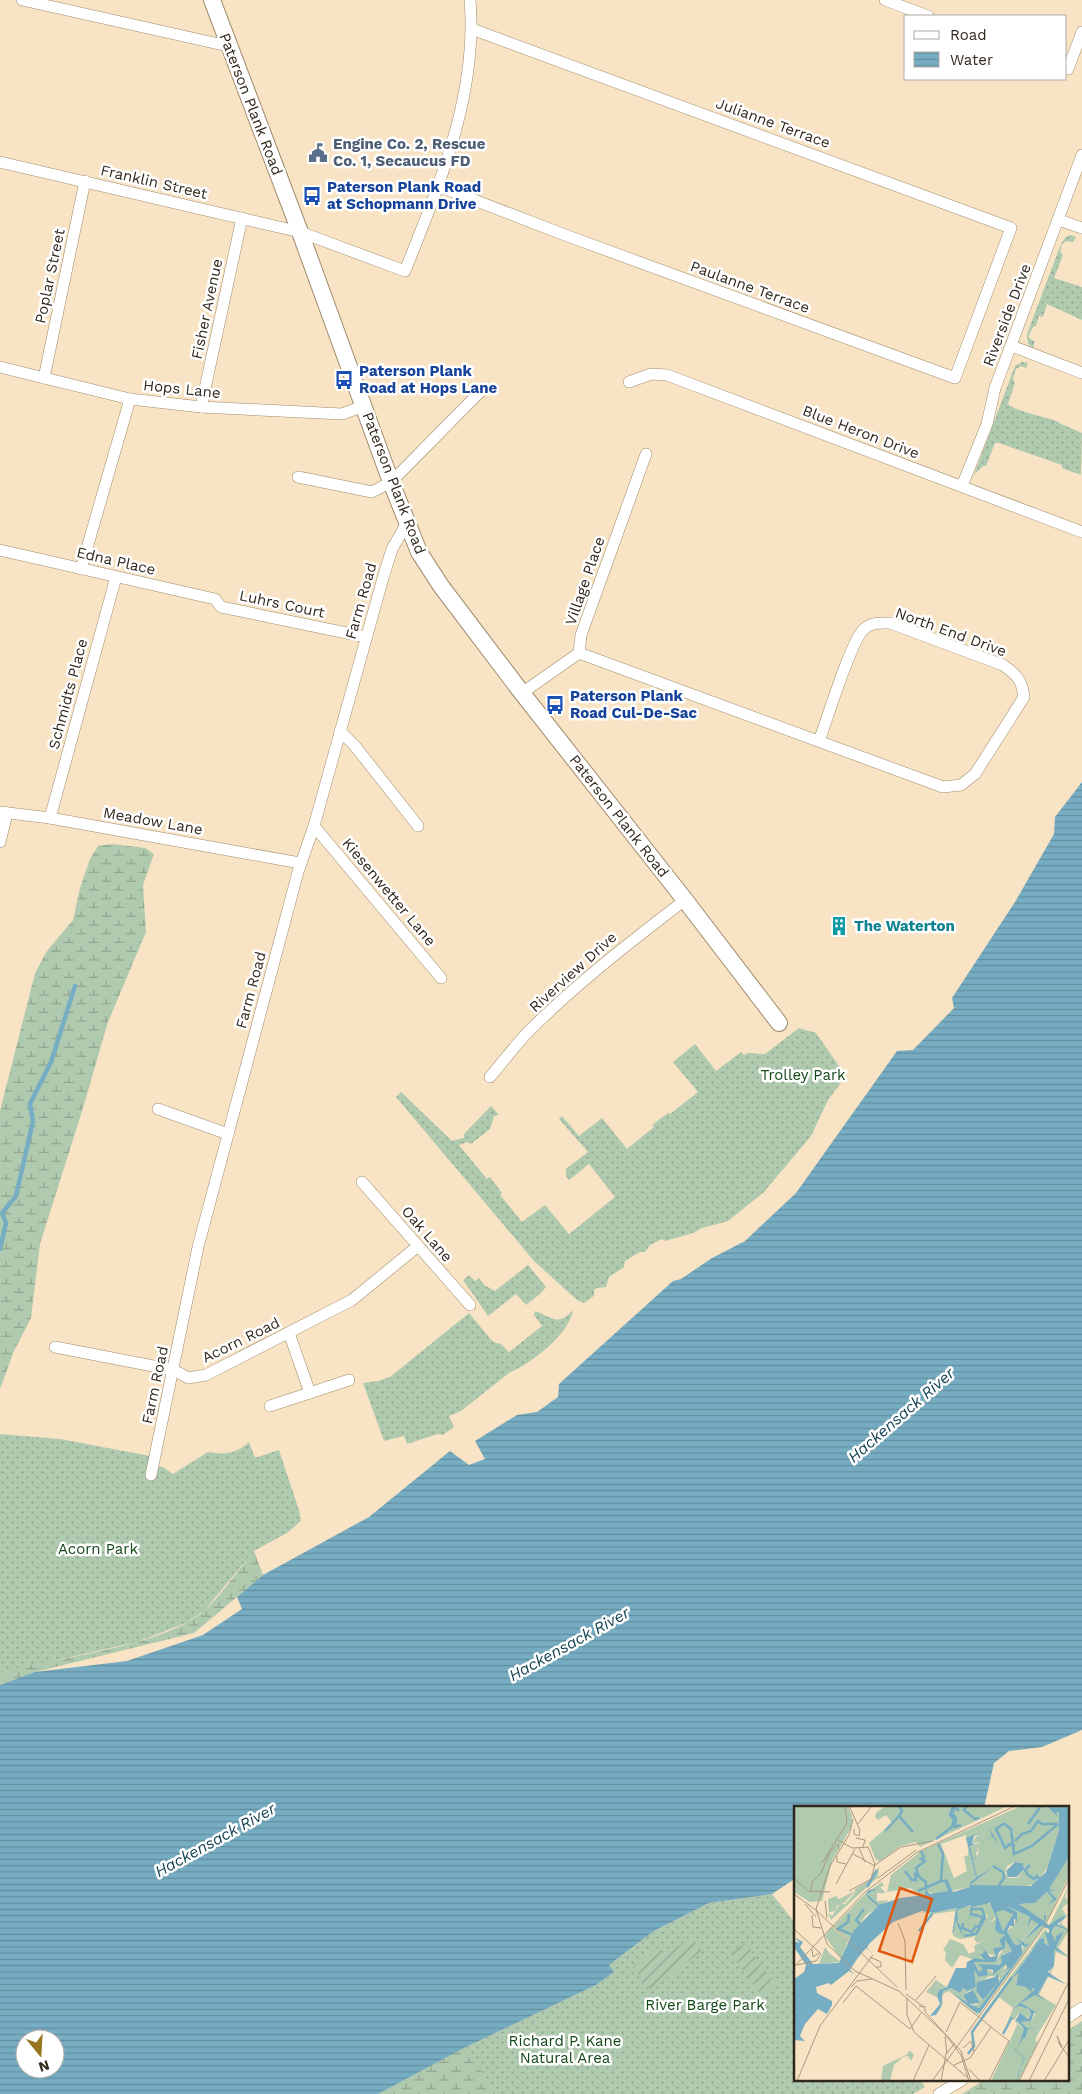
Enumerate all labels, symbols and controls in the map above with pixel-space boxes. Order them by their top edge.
legend [904,15,1067,80]
text: Road [950,26,987,44]
street label: Paterson Plank Road [216,30,286,178]
text: Water [950,51,993,69]
street label: Julianne Terrace [713,94,833,152]
place label: Engine Co. 2, Rescue Co. 1, Secaucus FD [333,135,486,170]
public building icon: Engine Co. 2, Rescue Co. 1, Secaucus FD [307,142,329,164]
street label: Franklin Street [99,161,210,203]
place label: Paterson Plank Road at Schopmann Drive [327,178,481,213]
bus stop icon: Paterson Plank Road at Schopmann Drive [301,185,323,207]
street label: Poplar Street [31,226,69,325]
street label: Fisher Avenue [188,257,226,361]
street label: Paulanne Terrace [688,257,812,317]
street label: Riverside Drive [979,261,1035,369]
place label: Paterson Plank Road at Hops Lane [359,362,497,397]
bus stop icon: Paterson Plank Road at Hops Lane [333,369,355,391]
street label: Hops Lane [142,376,222,402]
street label: Blue Heron Drive [800,401,922,463]
street label: Paterson Plank Road [359,409,429,557]
street label: Village Place [561,534,609,628]
street label: Edna Place [75,543,157,579]
street label: Farm Road [341,561,381,641]
street label: Luhrs Court [238,586,327,622]
street label: North End Drive [893,604,1009,660]
street label: Schmidts Place [45,637,91,751]
place label: Paterson Plank Road Cul-De-Sac [570,687,697,722]
bus stop icon: Paterson Plank Road Cul-De-Sac [544,694,566,716]
street label: Paterson Plank Road [565,751,673,881]
street label: Meadow Lane [102,803,204,839]
street label: Kiesenwetter Lane [339,834,439,950]
building icon: The Waterton [828,915,850,937]
place label: The Waterton [854,917,955,935]
street label: Riverview Drive [526,928,620,1016]
street label: Farm Road [232,950,270,1030]
park label: Trolley Park [760,1066,846,1084]
street label: Oak Lane [398,1202,456,1266]
street label: Acorn Road [199,1313,283,1367]
street label: Farm Road [138,1344,172,1426]
water label: Hackensack River [844,1363,959,1466]
park label: Acorn Park [58,1540,138,1558]
water label: Hackensack River [505,1603,633,1685]
water label: Hackensack River [151,1799,279,1881]
inset map [794,1806,1070,2082]
park label: River Barge Park [645,1996,765,2014]
north arrow [15,2029,65,2079]
park label: Richard P. Kane Natural Area [509,2032,622,2067]
text: N [37,2057,51,2076]

